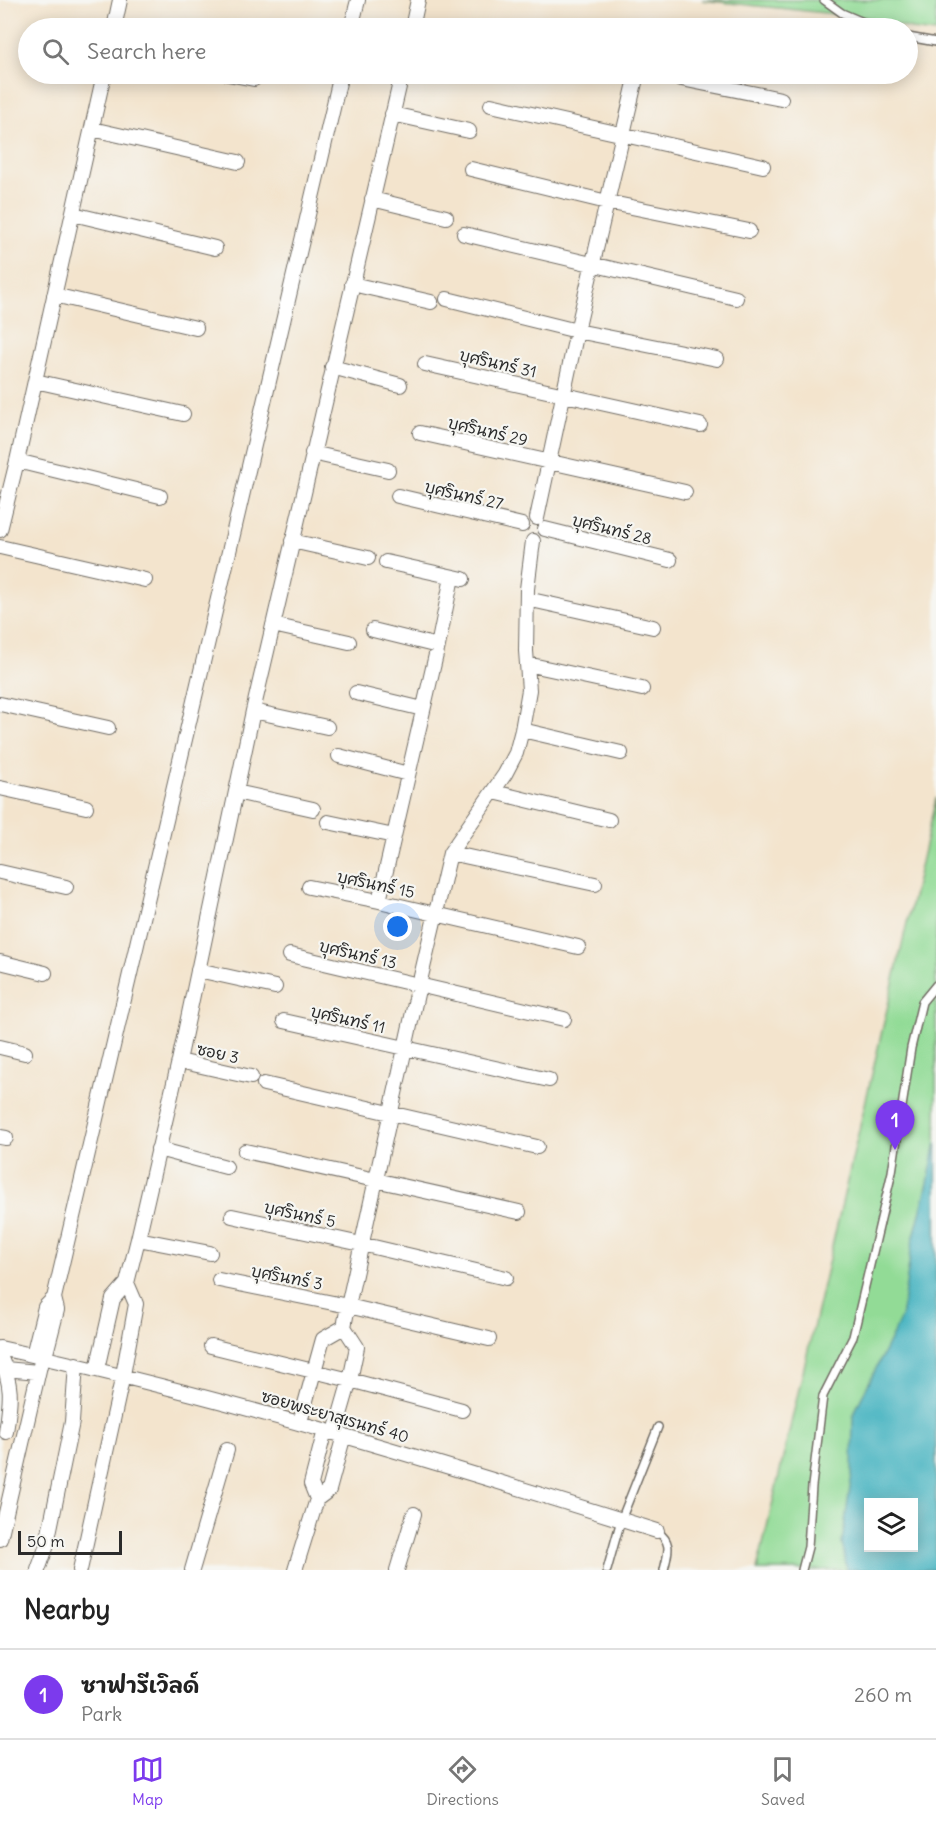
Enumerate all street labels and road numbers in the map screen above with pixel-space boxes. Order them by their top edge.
street label: บุศรินทร์ 31 [457,343,539,385]
street label: บุศรินทร์ 29 [445,411,530,453]
street label: บุศรินทร์ 27 [422,475,506,517]
street label: บุศรินทร์ 28 [569,508,654,551]
street label: บุศรินทร์ 15 [335,865,417,905]
street label: บุศรินทร์ 13 [317,934,399,976]
street label: บุศรินทร์ 11 [308,1000,387,1040]
street label: ซอย 3 [195,1038,241,1068]
street label: บุศรินทร์ 5 [262,1196,338,1234]
street label: บุศรินทร์ 3 [249,1259,325,1297]
street label: ซอยพระยาสุเรนทร์ 40 [258,1384,411,1450]

